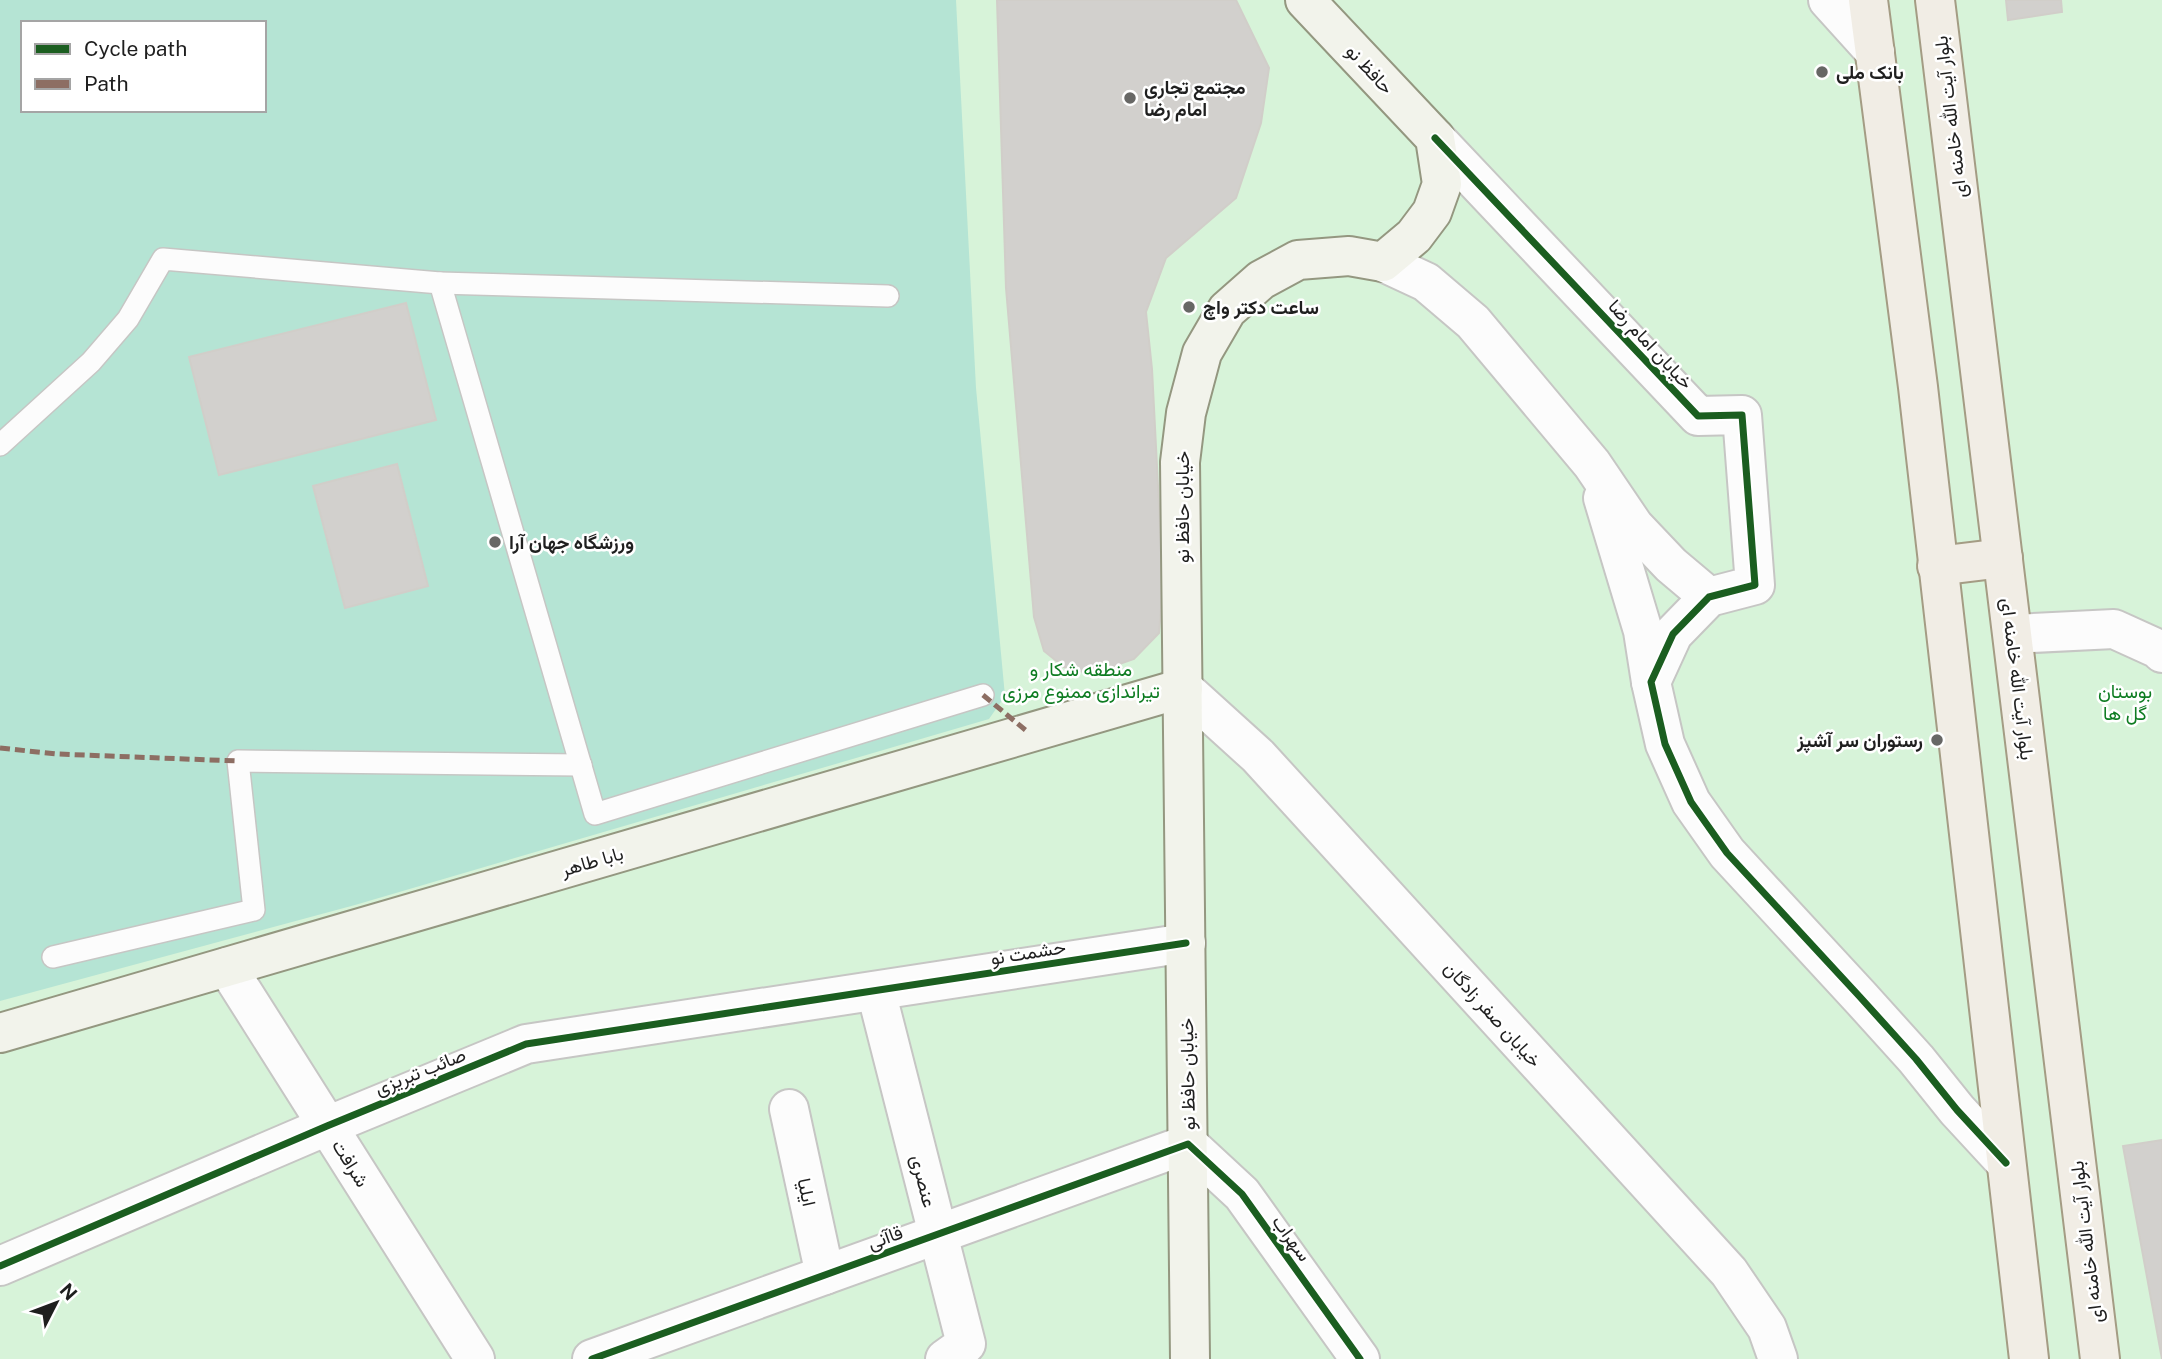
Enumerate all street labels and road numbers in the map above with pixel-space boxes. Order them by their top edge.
street label: بلوار آیت الله خامنه ای [1929,35,1972,199]
street label: حافظ نو [1341,40,1398,99]
street label: خیابان امام رضا [1603,295,1698,395]
street label: خیابان حافظ نو [1171,451,1194,563]
street label: بلوار آیت الله خامنه ای [1996,597,2039,761]
street label: بابا طاهر [557,842,626,882]
street label: حشمت نو [989,935,1067,970]
street label: خیابان صفر زادگان [1439,957,1546,1072]
street label: خیابان حافظ نو [1175,1018,1200,1130]
street label: صائب تبریزی [371,1043,469,1100]
street label: شرافت [327,1135,374,1191]
street label: عنصری [906,1152,941,1210]
street label: بلوار آیت الله خامنه ای [2065,1160,2108,1324]
street label: ایلیا [792,1176,821,1208]
street label: سهراب [1267,1211,1316,1266]
street label: قاآنی [864,1221,906,1254]

